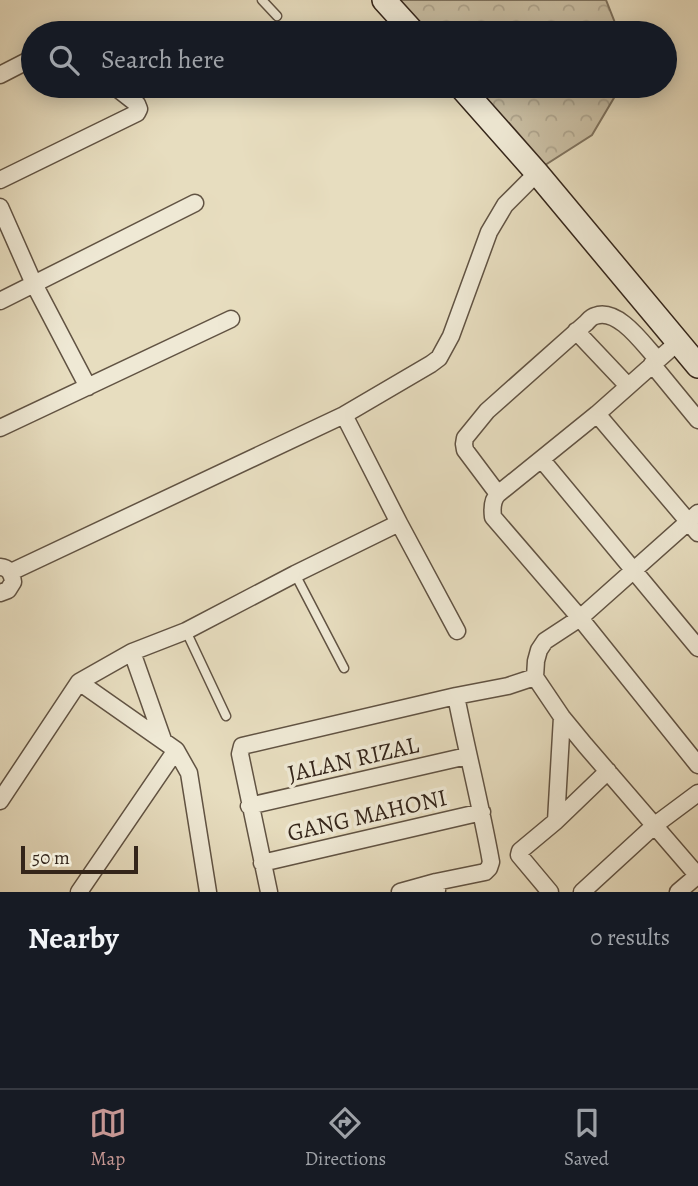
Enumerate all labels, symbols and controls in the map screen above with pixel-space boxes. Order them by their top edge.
search box [21,21,677,98]
icon: search [45,41,83,79]
text: Search here [101,42,225,77]
street label: JALAN RIZAL [284,728,422,790]
street label: GANG MAHONI [284,781,450,849]
scale bar [21,843,138,875]
text: 50 m [32,845,70,871]
text: Nearby [28,918,119,958]
text: 0 results [590,922,670,953]
tab: Map [89,1104,127,1172]
tab: Directions [305,1104,386,1172]
tab: Saved [564,1104,609,1172]

